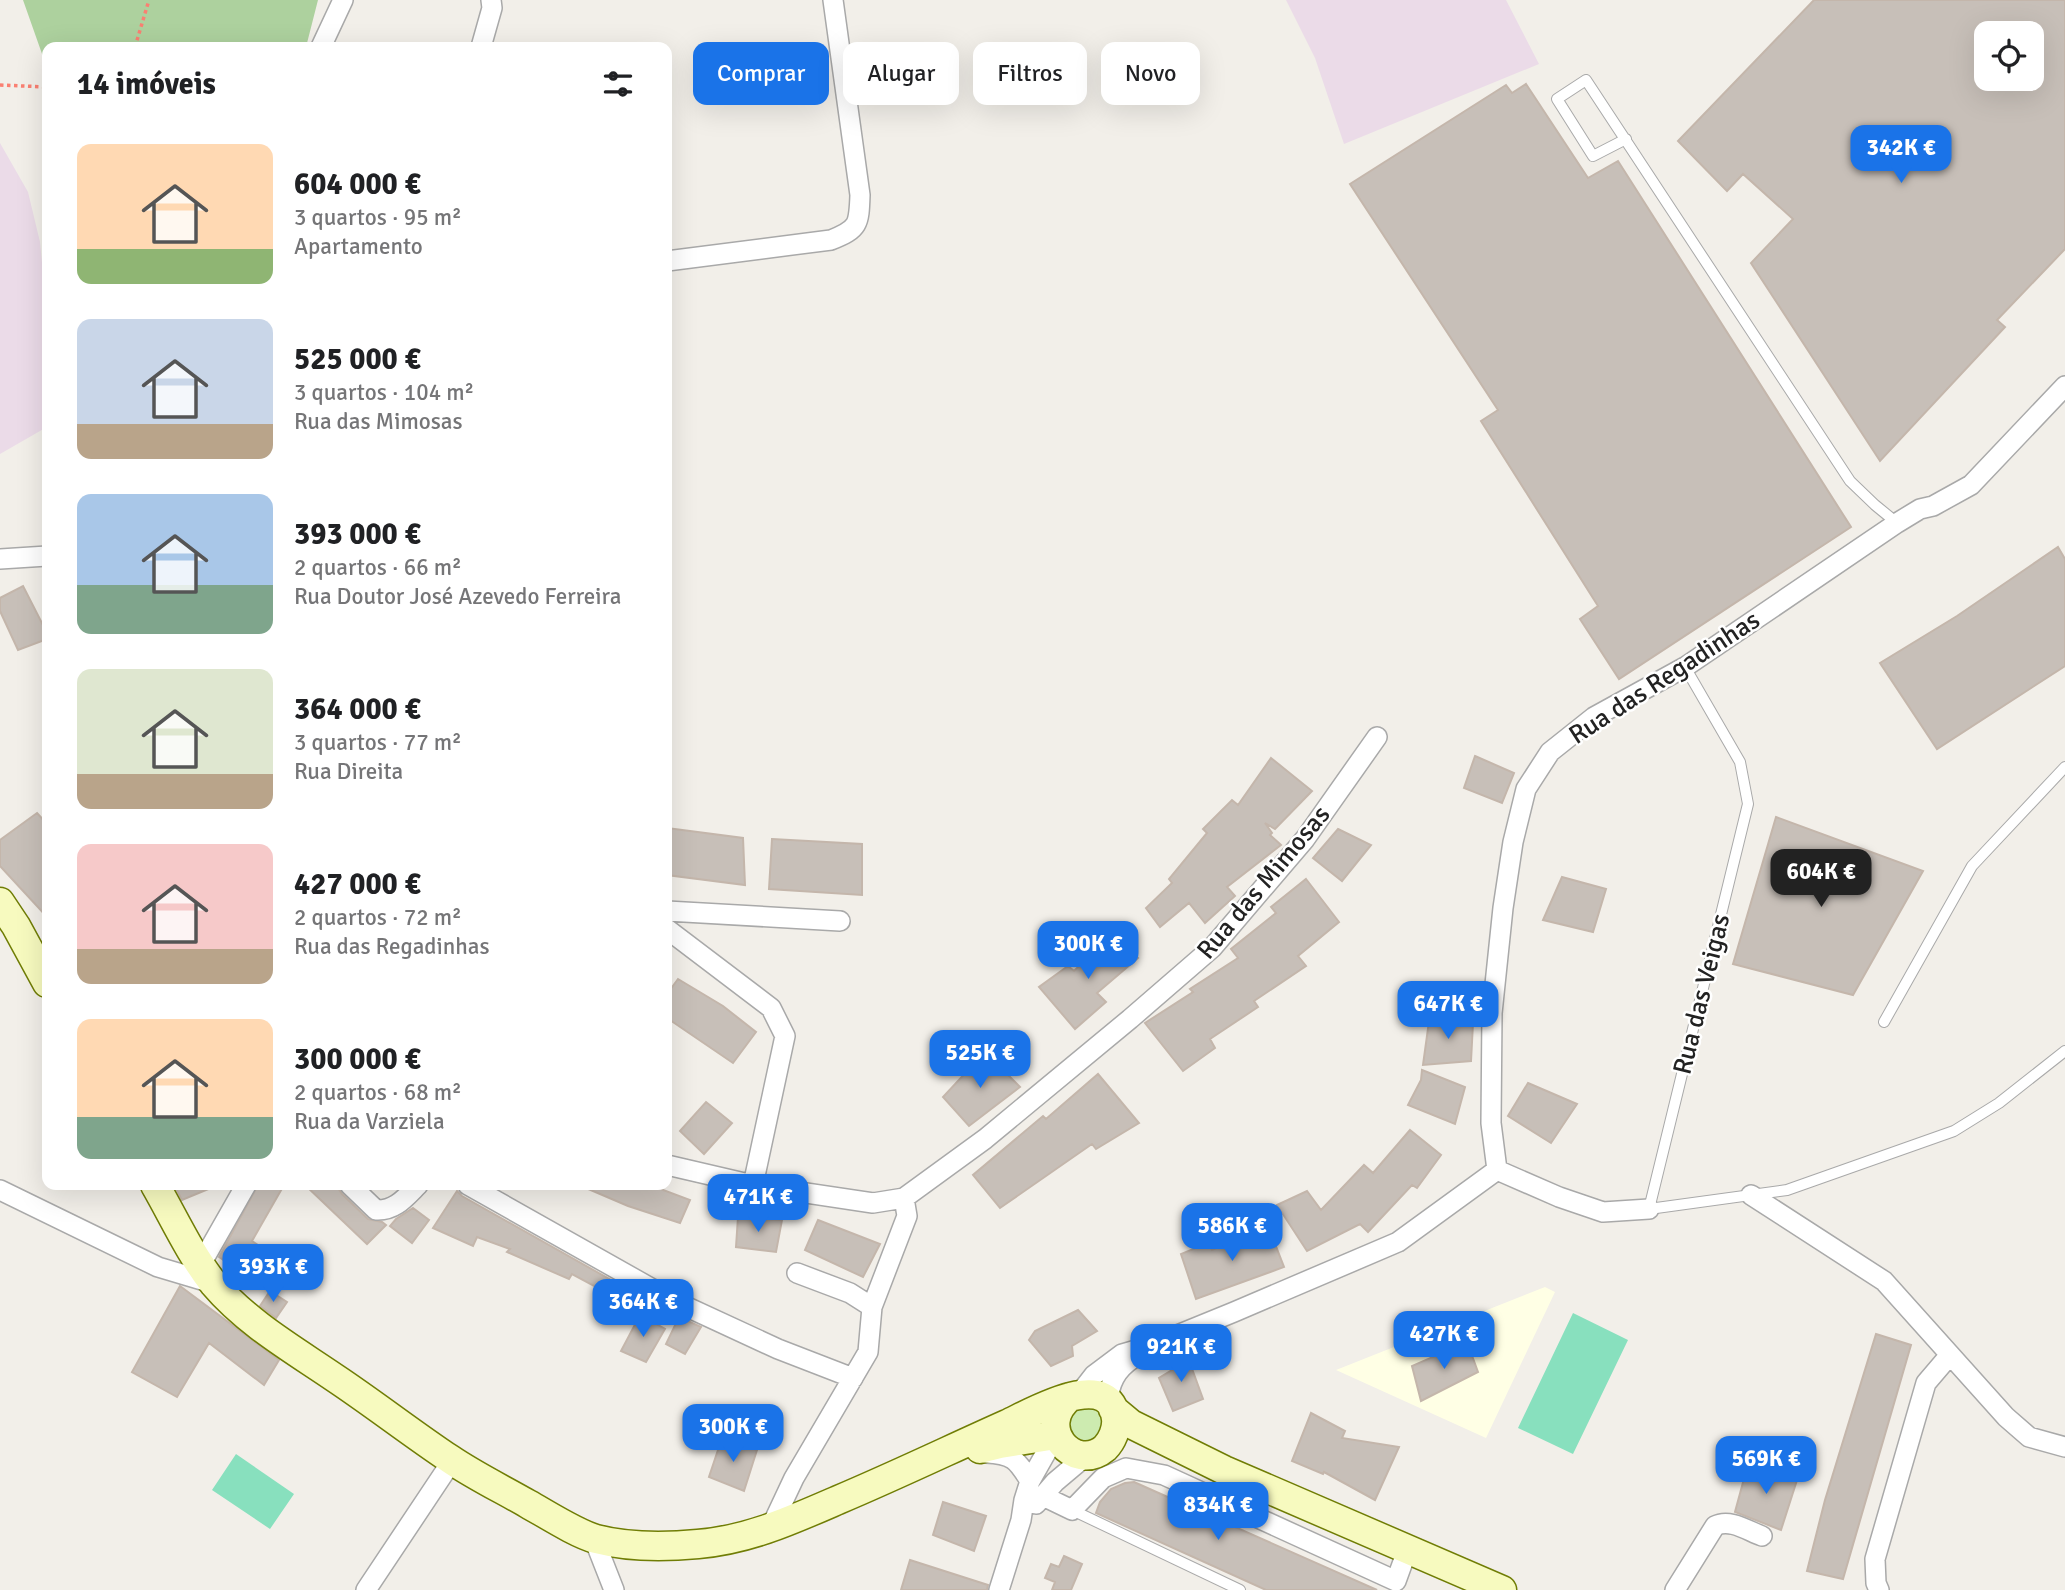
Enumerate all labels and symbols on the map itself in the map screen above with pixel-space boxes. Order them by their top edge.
pin: 342K € [1844,125,1958,185]
street label: Rua das Regadinhas [1563,604,1766,751]
street label: Rua das Mimosas [1190,799,1337,966]
pin: 604K € [1764,850,1878,909]
street label: Rua das Veigas [1667,911,1737,1078]
pin: 300K € [1031,922,1145,981]
pin: 647K € [1391,982,1505,1041]
pin: 525K € [923,1030,1037,1090]
pin: 471K € [701,1174,815,1234]
pin: 586K € [1175,1204,1289,1263]
pin: 393K € [216,1244,330,1304]
pin: 364K € [586,1280,700,1339]
pin: 427K € [1387,1312,1501,1371]
pin: 921K € [1124,1324,1238,1384]
pin: 300K € [676,1404,790,1464]
pin: 569K € [1709,1436,1823,1496]
pin: 834K € [1161,1482,1275,1542]

